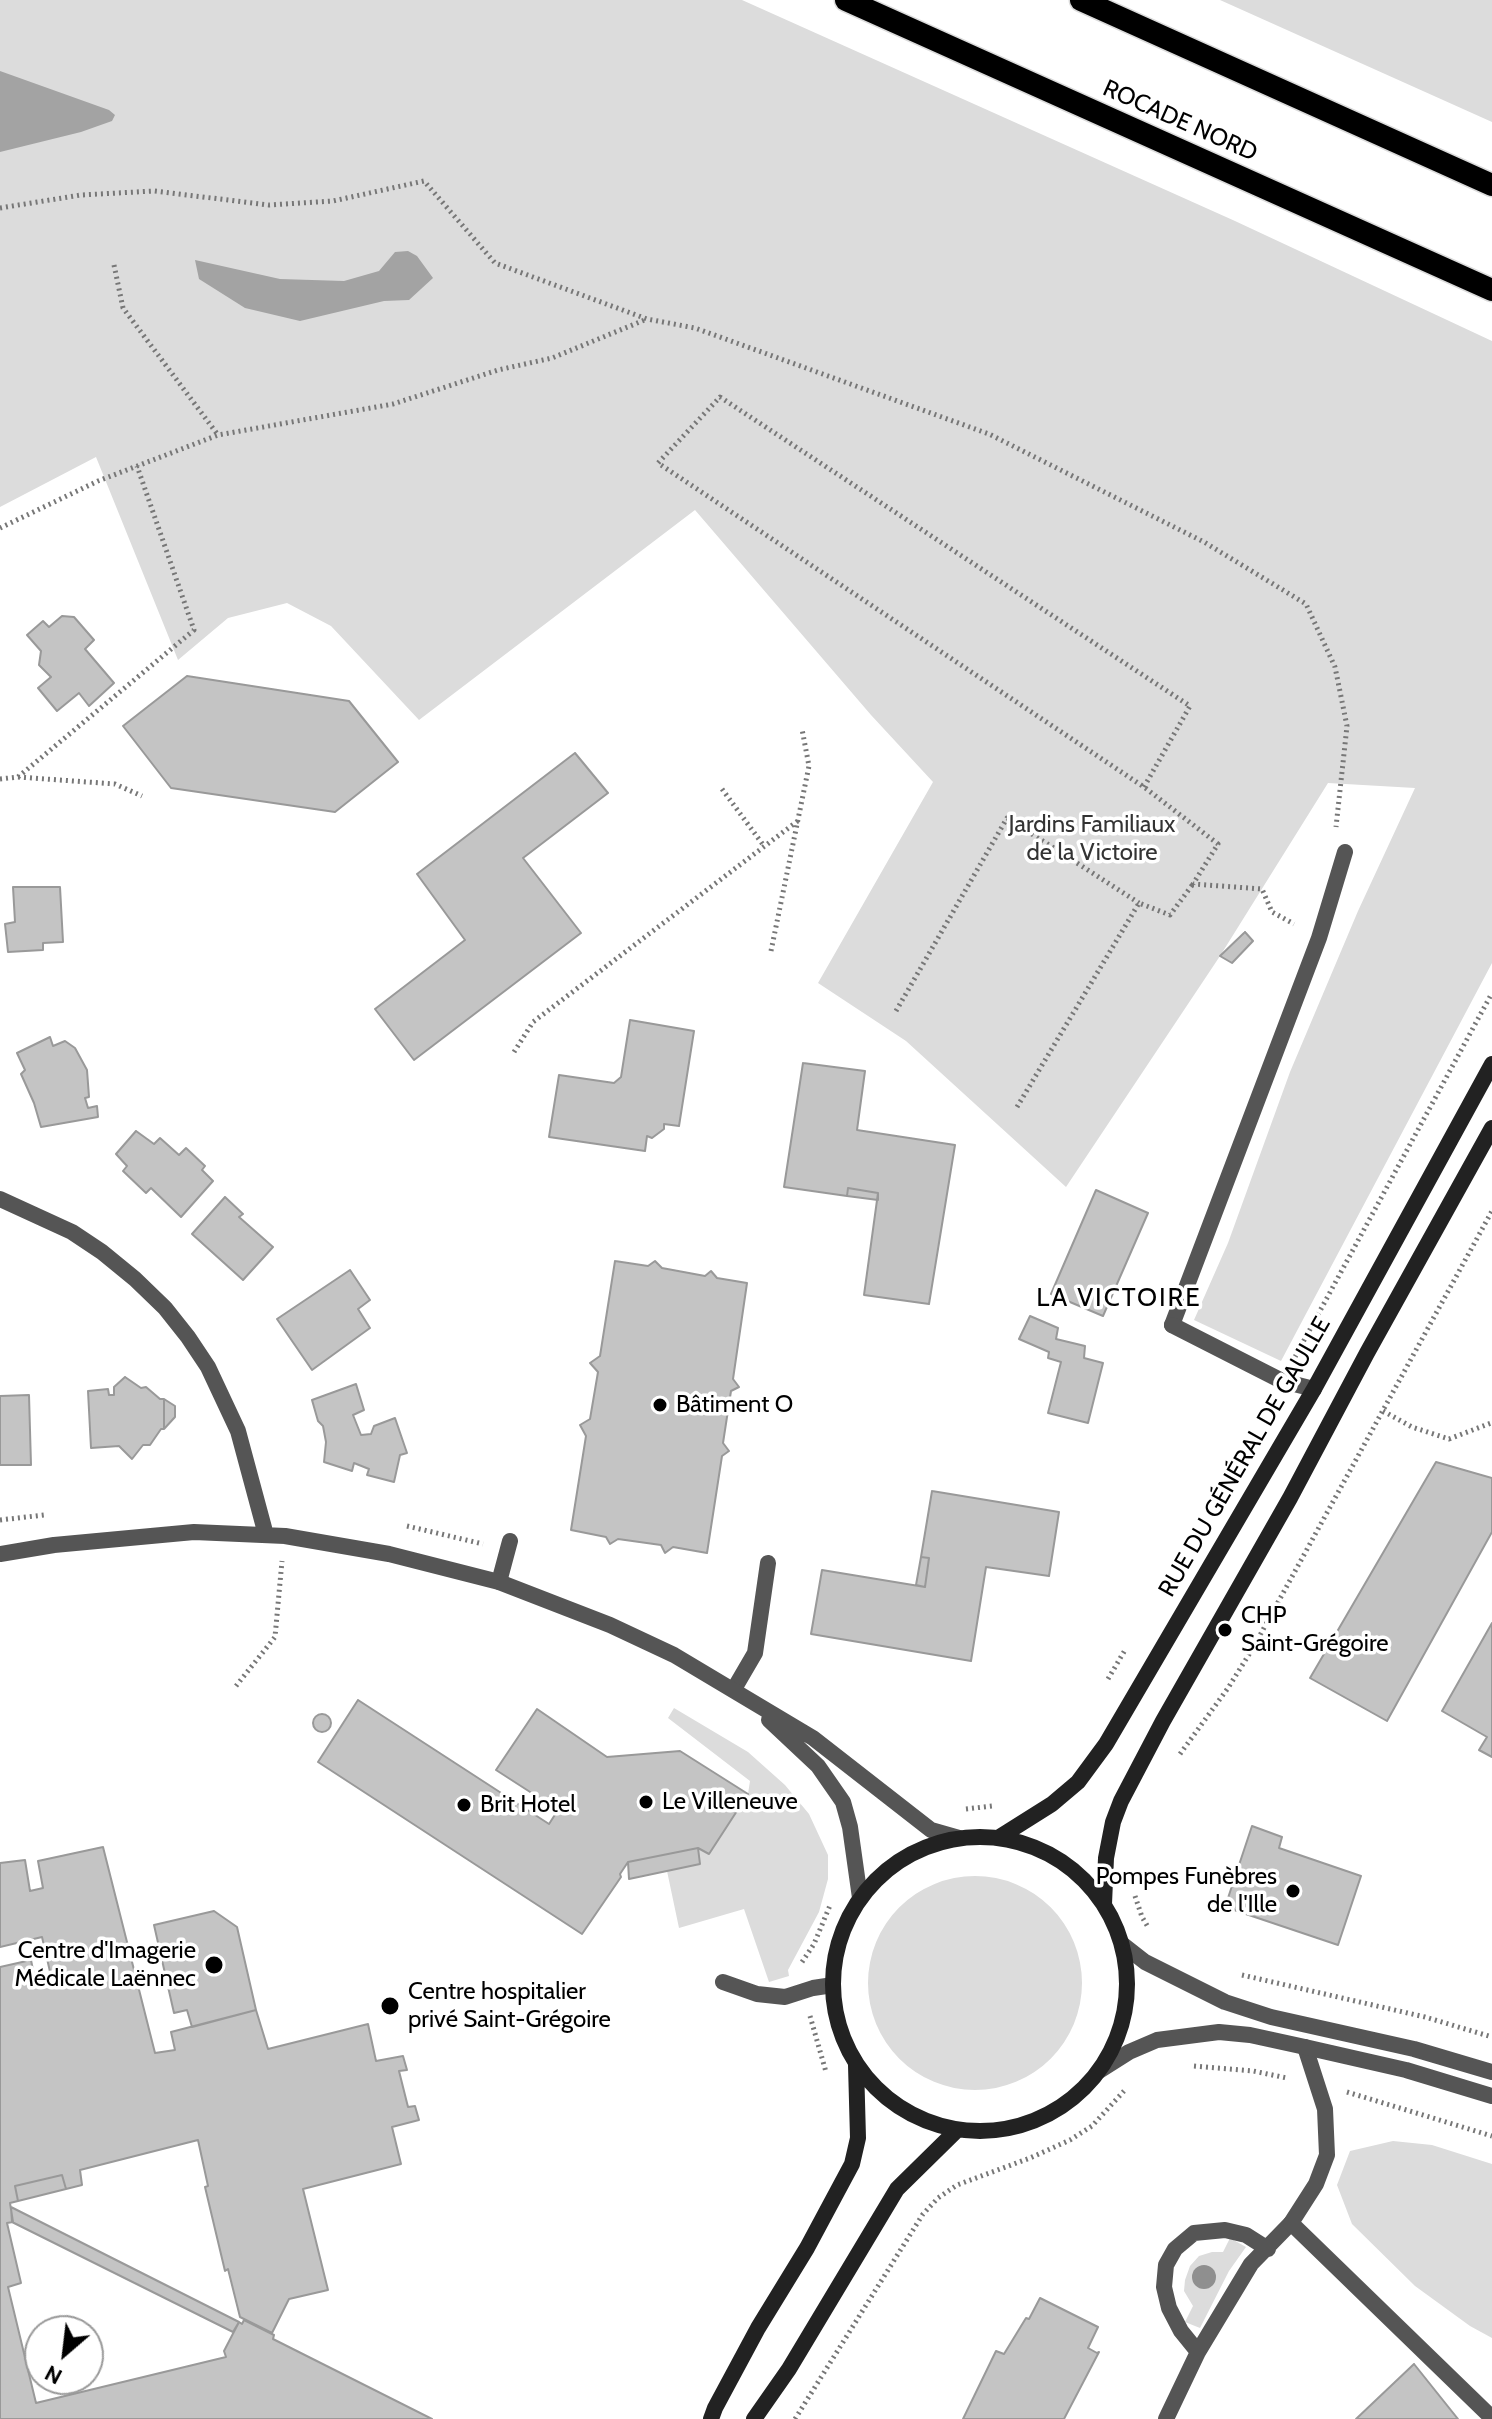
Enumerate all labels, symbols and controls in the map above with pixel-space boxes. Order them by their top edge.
street label: ROCADE NORD [1098,74,1262,168]
park label: Jardins Familiaux de la Victoire [1009,811,1175,867]
district label: LA VICTOIRE [1036,1282,1202,1314]
street label: RUE DU GÉNÉRAL DE GAULLE [1153,1312,1337,1602]
place label: Bâtiment O [676,1391,793,1419]
marker: Bâtiment O [651,1396,669,1414]
place label: CHP Saint-Grégoire [1241,1602,1388,1658]
marker: CHP Saint-Grégoire [1216,1621,1234,1639]
place label: Le Villeneuve [662,1788,798,1816]
place label: Brit Hotel [480,1791,576,1819]
marker: Le Villeneuve [637,1793,655,1811]
marker: Brit Hotel [455,1796,473,1814]
place label: Pompes Funèbres de l'Ille [1096,1863,1277,1919]
marker: Pompes Funèbres de l'Ille [1284,1882,1302,1900]
place label: Centre d'Imagerie Médicale Laënnec [15,1937,196,1993]
marker: Centre d'Imagerie Médicale Laënnec [203,1954,225,1976]
place label: Centre hospitalier privé Saint-Grégoire [408,1978,611,2034]
marker: Centre hospitalier privé Saint-Grégoire [379,1995,401,2017]
north arrow [24,2315,104,2395]
text: N [40,2359,67,2390]

